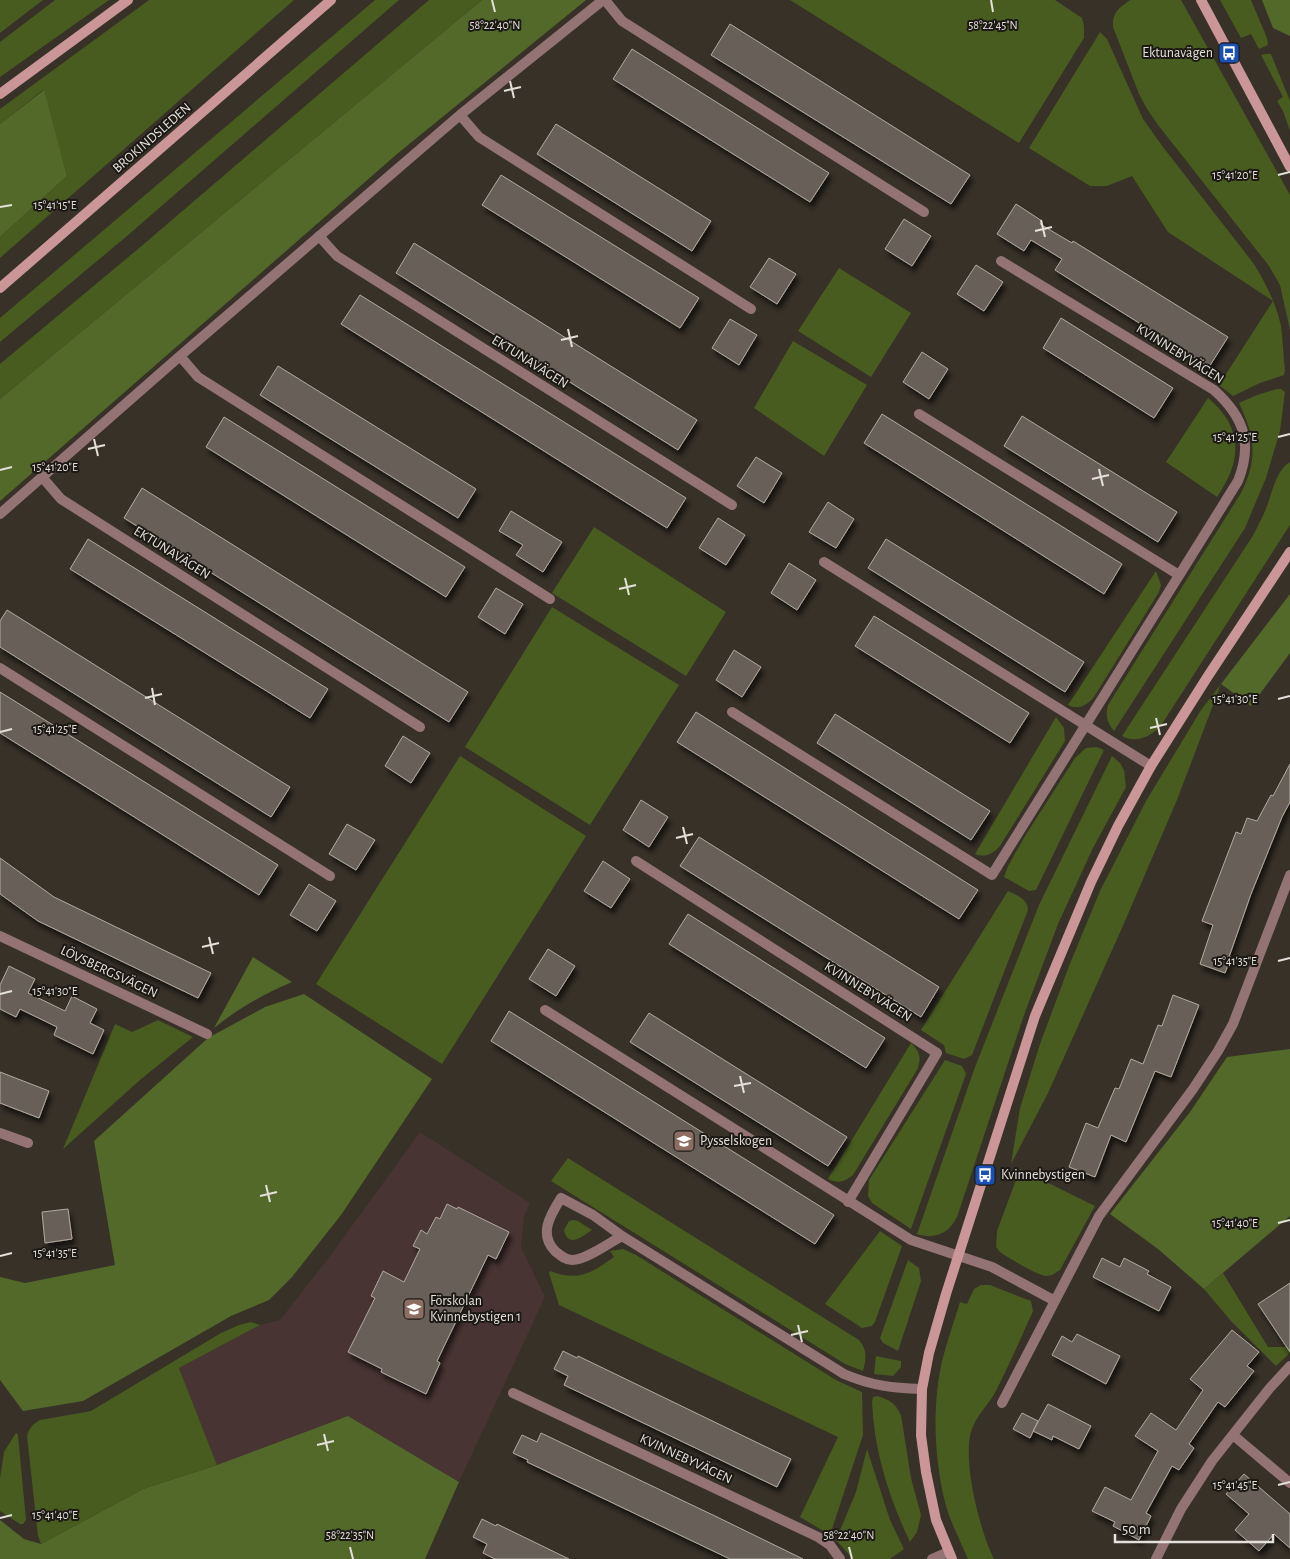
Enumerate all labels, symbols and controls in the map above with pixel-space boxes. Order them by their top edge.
text: 58°22'40"N [470,19,520,31]
text: 58°22'45"N [968,19,1018,31]
bus stop icon: Ektunavägen [1217,41,1241,65]
place label: Ektunavägen [1142,46,1213,60]
street label: BROKINDSLEDEN [110,100,194,176]
text: 15°41'20"E [1212,169,1258,181]
text: 15°41'15"E [34,199,77,211]
street label: KVINNEBYVÄGEN [1134,320,1227,387]
street label: EKTUNAVÄGEN [489,331,572,391]
text: 15°41'25"E [1213,431,1257,443]
text: 15°41'20"E [32,461,78,473]
street label: EKTUNAVÄGEN [131,522,214,582]
text: 15°41'30"E [1213,693,1258,705]
text: 15°41'25"E [33,723,77,735]
street label: LÖVSBERGSVÄGEN [58,941,161,1001]
text: 15°41'35"E [1213,955,1257,967]
street label: KVINNEBYVÄGEN [822,958,915,1025]
text: 15°41'30"E [33,985,78,997]
school or university icon: Pysselskogen [672,1129,696,1153]
place label: Pysselskogen [700,1134,772,1148]
bus stop icon: Kvinnebystigen [973,1163,997,1187]
place label: Kvinnebystigen [1001,1168,1085,1182]
text: 15°41'40"E [1212,1217,1258,1229]
text: 15°41'35"E [33,1247,77,1259]
place label: Förskolan Kvinnebystigen 1 [430,1294,521,1324]
school or university icon: Förskolan Kvinnebystigen 1 [402,1297,426,1321]
street label: KVINNEBYVÄGEN [638,1430,735,1487]
text: 15°41'45"E [1213,1479,1257,1491]
text: 15°41'40"E [32,1509,78,1521]
scale bar [1115,1512,1272,1544]
text: 50 m [1122,1522,1151,1537]
text: 58°22'35"N [326,1529,374,1541]
text: 58°22'40"N [824,1529,874,1541]

